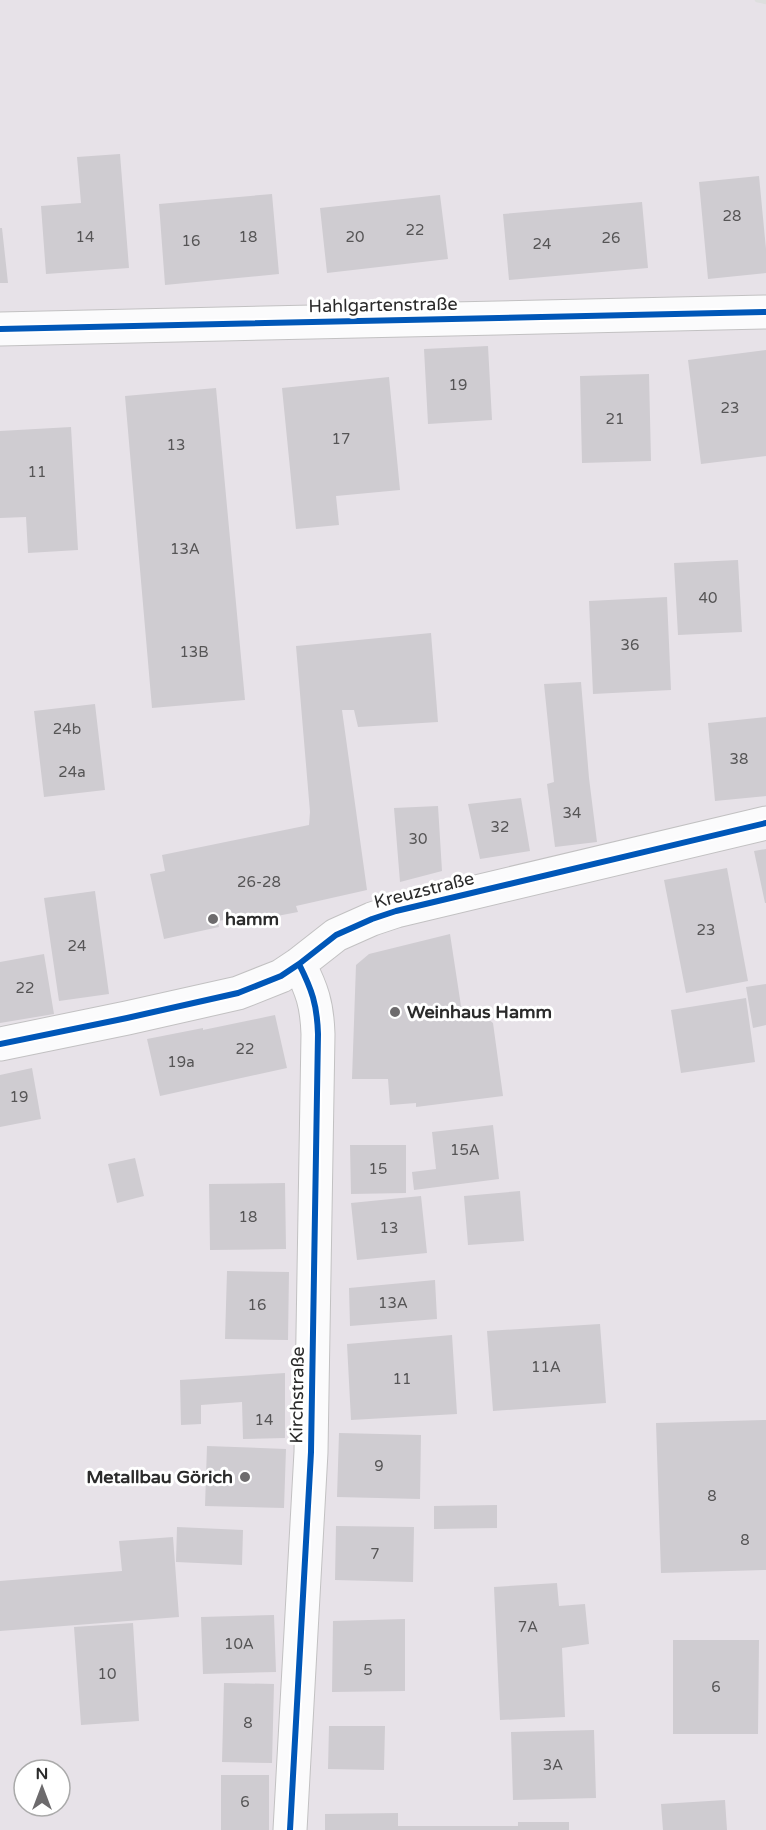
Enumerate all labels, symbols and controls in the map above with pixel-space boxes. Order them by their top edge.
house number: 28 [723,207,741,225]
house number: 22 [406,221,424,239]
house number: 14 [76,228,94,246]
house number: 18 [239,228,257,246]
house number: 20 [346,228,364,246]
house number: 26 [602,229,620,247]
house number: 16 [182,232,200,250]
house number: 24 [533,235,551,253]
street label: Hahlgartenstraße [308,293,458,317]
house number: 19 [449,376,467,394]
house number: 23 [721,399,739,417]
house number: 21 [606,410,624,428]
house number: 17 [332,430,350,448]
house number: 13 [167,436,185,454]
house number: 11 [28,463,46,481]
house number: 13A [170,540,200,558]
house number: 40 [699,589,717,607]
house number: 36 [621,636,639,654]
house number: 13B [179,643,209,661]
house number: 24b [53,720,81,738]
house number: 38 [730,750,748,768]
house number: 24a [58,763,86,781]
house number: 34 [563,804,581,822]
house number: 32 [491,818,509,836]
house number: 30 [409,830,427,848]
street label: Kreuzstraße [372,867,476,913]
house number: 26-28 [237,873,281,891]
place label: hamm [225,908,279,930]
marker: hamm [206,912,220,926]
house number: 23 [697,921,715,939]
house number: 24 [68,937,86,955]
house number: 22 [16,979,34,997]
place label: Weinhaus Hamm [407,1001,552,1023]
marker: Weinhaus Hamm [388,1005,402,1019]
house number: 22 [236,1040,254,1058]
house number: 19a [167,1053,195,1071]
house number: 19 [10,1088,28,1106]
house number: 15A [450,1141,480,1159]
house number: 15 [369,1160,387,1178]
house number: 18 [239,1208,257,1226]
house number: 13 [380,1219,398,1237]
house number: 13A [378,1294,408,1312]
house number: 16 [248,1296,266,1314]
street label: Kirchstraße [285,1346,309,1444]
house number: 11A [531,1358,561,1376]
house number: 11 [393,1370,411,1388]
house number: 14 [255,1411,273,1429]
house number: 9 [374,1457,384,1475]
place label: Metallbau Görich [86,1466,233,1488]
marker: Metallbau Görich [238,1470,252,1484]
house number: 8 [707,1487,717,1505]
house number: 8 [740,1531,750,1549]
house number: 7 [370,1545,380,1563]
house number: 7A [518,1618,538,1636]
house number: 10A [224,1635,254,1653]
house number: 5 [363,1661,373,1679]
house number: 10 [98,1665,116,1683]
house number: 6 [711,1678,721,1696]
house number: 8 [243,1714,253,1732]
house number: 3A [543,1756,563,1774]
north arrow [12,1758,72,1818]
text: N [36,1764,48,1784]
house number: 6 [240,1793,250,1811]

